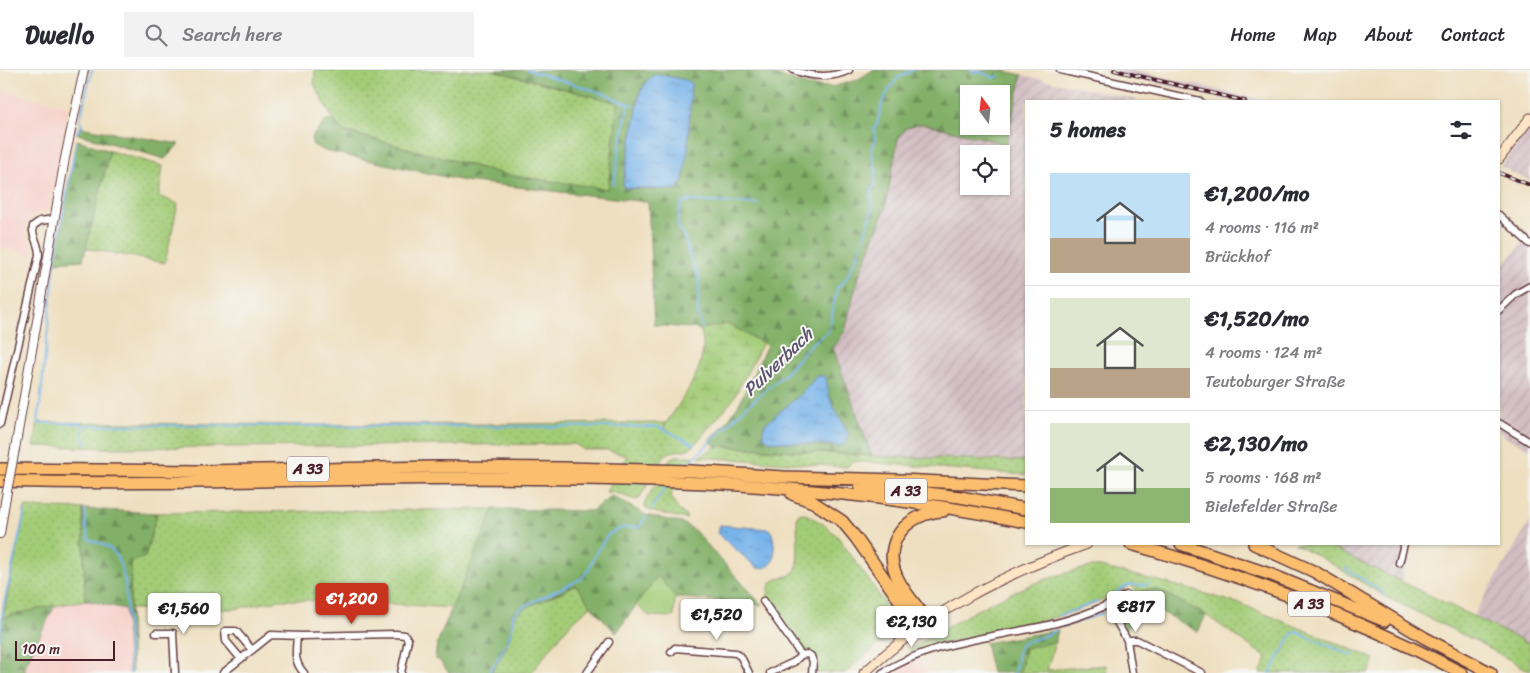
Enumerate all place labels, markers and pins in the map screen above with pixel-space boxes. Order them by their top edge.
pin: €1,200 [311,582,393,625]
pin: €817 [1106,590,1166,633]
pin: €1,560 [143,592,225,635]
pin: €1,520 [676,598,758,641]
pin: €2,130 [871,606,953,648]

